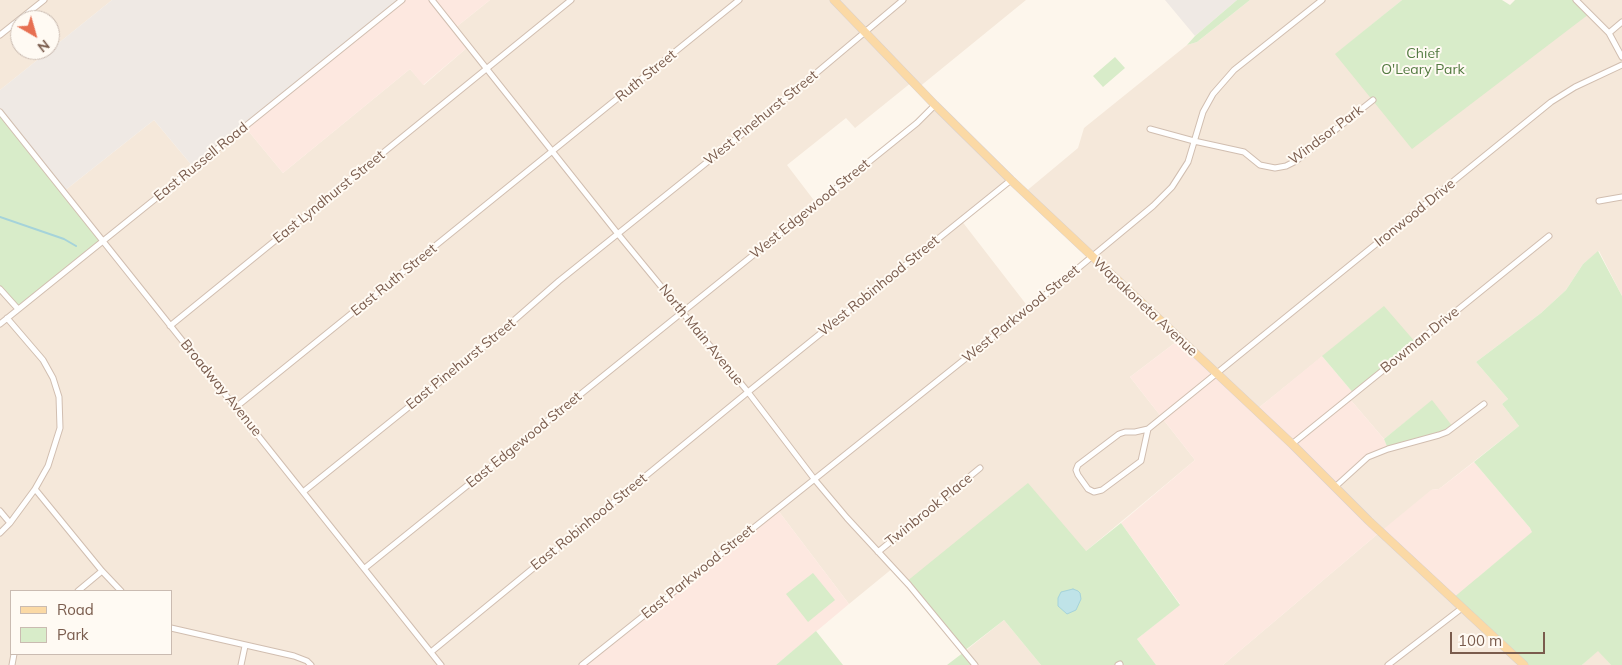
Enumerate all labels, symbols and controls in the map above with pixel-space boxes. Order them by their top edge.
north arrow [10,10,60,60]
text: N [34,36,53,56]
street label: Ruth Street [612,46,680,106]
park label: Chief O'Leary Park [1381,46,1465,78]
street label: West Pinehurst Street [701,67,821,169]
street label: Windsor Park [1286,102,1366,168]
street label: East Russell Road [151,119,251,205]
street label: East Lyndhurst Street [270,147,388,247]
street label: West Edgewood Street [747,156,873,262]
street label: Ironwood Drive [1371,175,1459,251]
street label: West Robinhood Street [815,232,943,340]
street label: East Ruth Street [348,240,440,320]
street label: Wapakoneta Avenue [1089,254,1201,360]
street label: West Parkwood Street [959,262,1083,366]
street label: North Main Avenue [655,281,747,389]
street label: Bowman Drive [1377,303,1463,377]
street label: East Pinehurst Street [403,315,519,413]
street label: Broadway Avenue [177,336,265,440]
street label: East Edgewood Street [463,388,585,492]
street label: East Robinhood Street [528,470,650,574]
street label: Twinbrook Place [882,470,976,550]
street label: East Parkwood Street [638,521,758,623]
legend [10,590,172,655]
text: Road [57,600,94,619]
scale bar [1452,622,1547,654]
text: Park [57,625,89,644]
text: 100 m [1458,631,1502,650]

